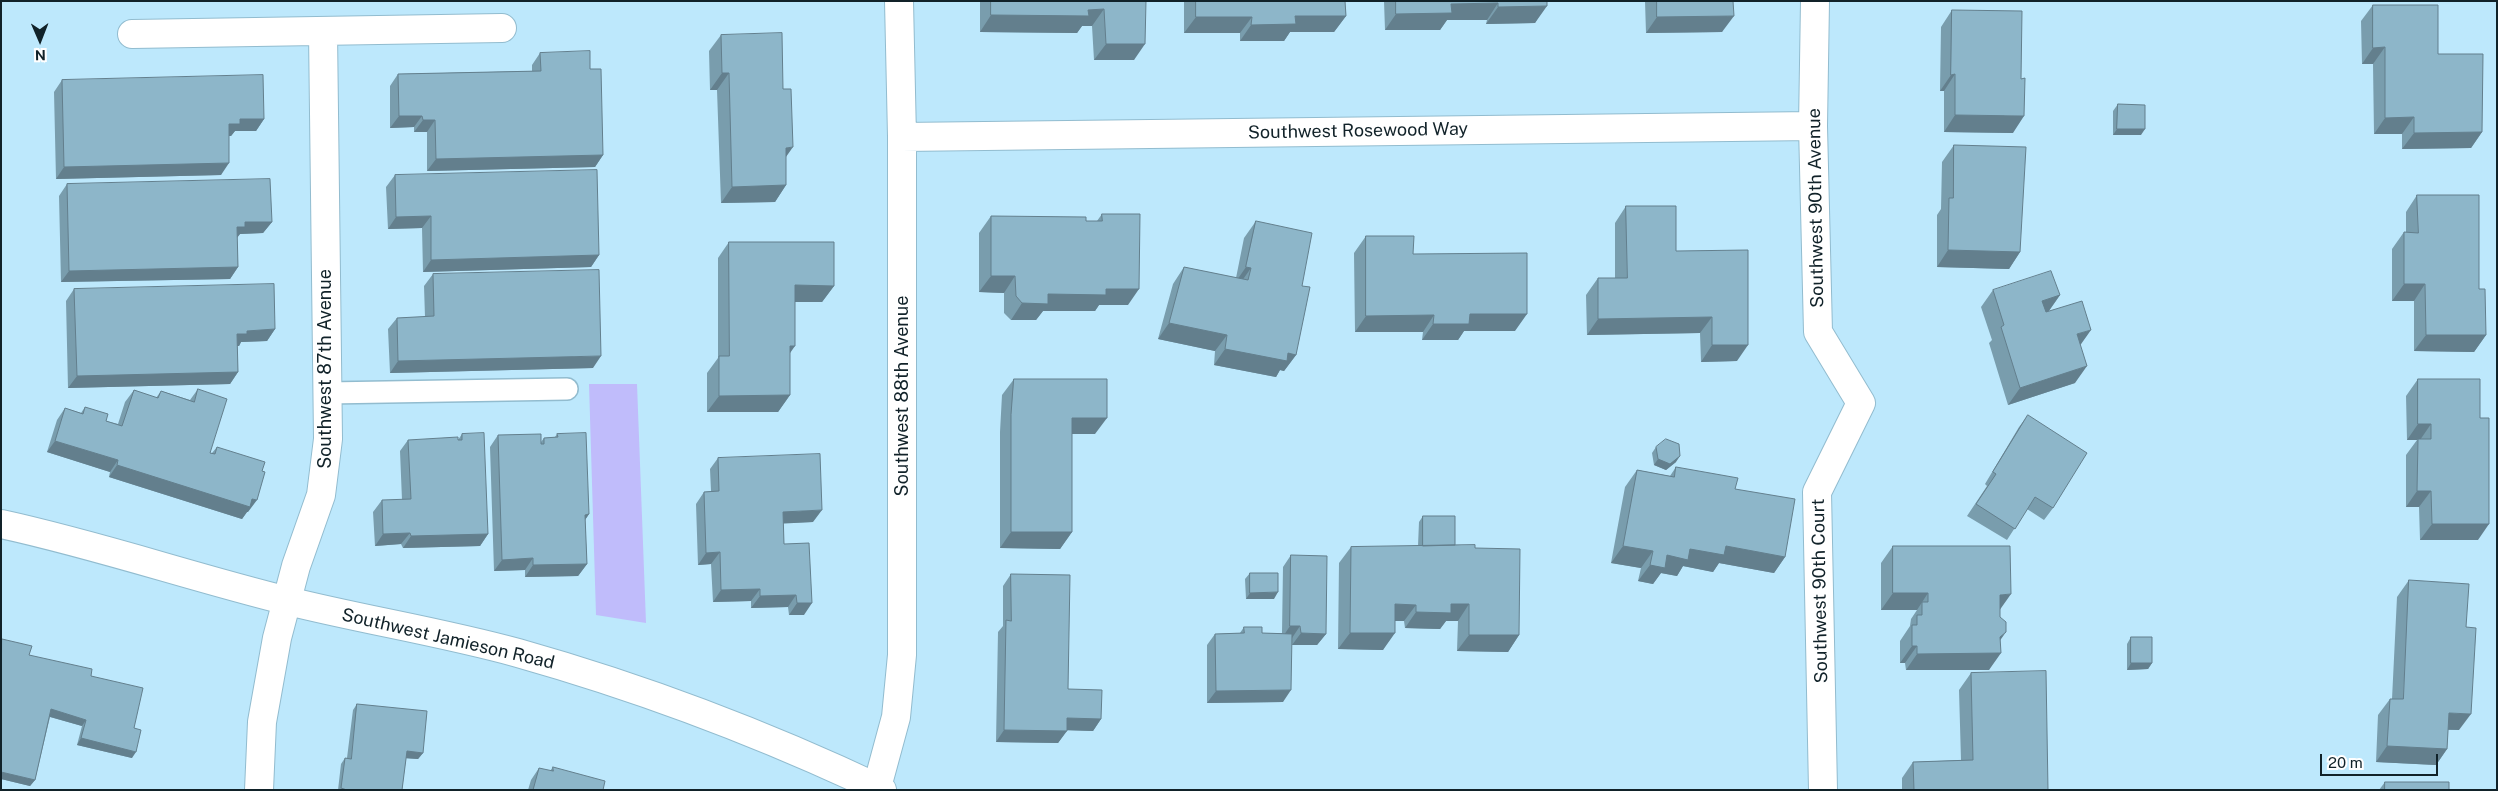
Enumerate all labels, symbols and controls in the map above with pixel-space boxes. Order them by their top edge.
north arrow [15,15,65,65]
text: N [35,47,46,63]
street label: Southwest 90th Avenue [1803,108,1829,308]
street label: Southwest Rosewood Way [1248,118,1468,144]
street label: Southwest 87th Avenue [314,269,336,469]
street label: Southwest 88th Avenue [891,296,913,496]
street label: Southwest 90th Court [1808,498,1832,684]
street label: Southwest Jamieson Road [339,604,557,674]
scale bar [2323,744,2440,776]
text: 20 m [2328,754,2363,771]

